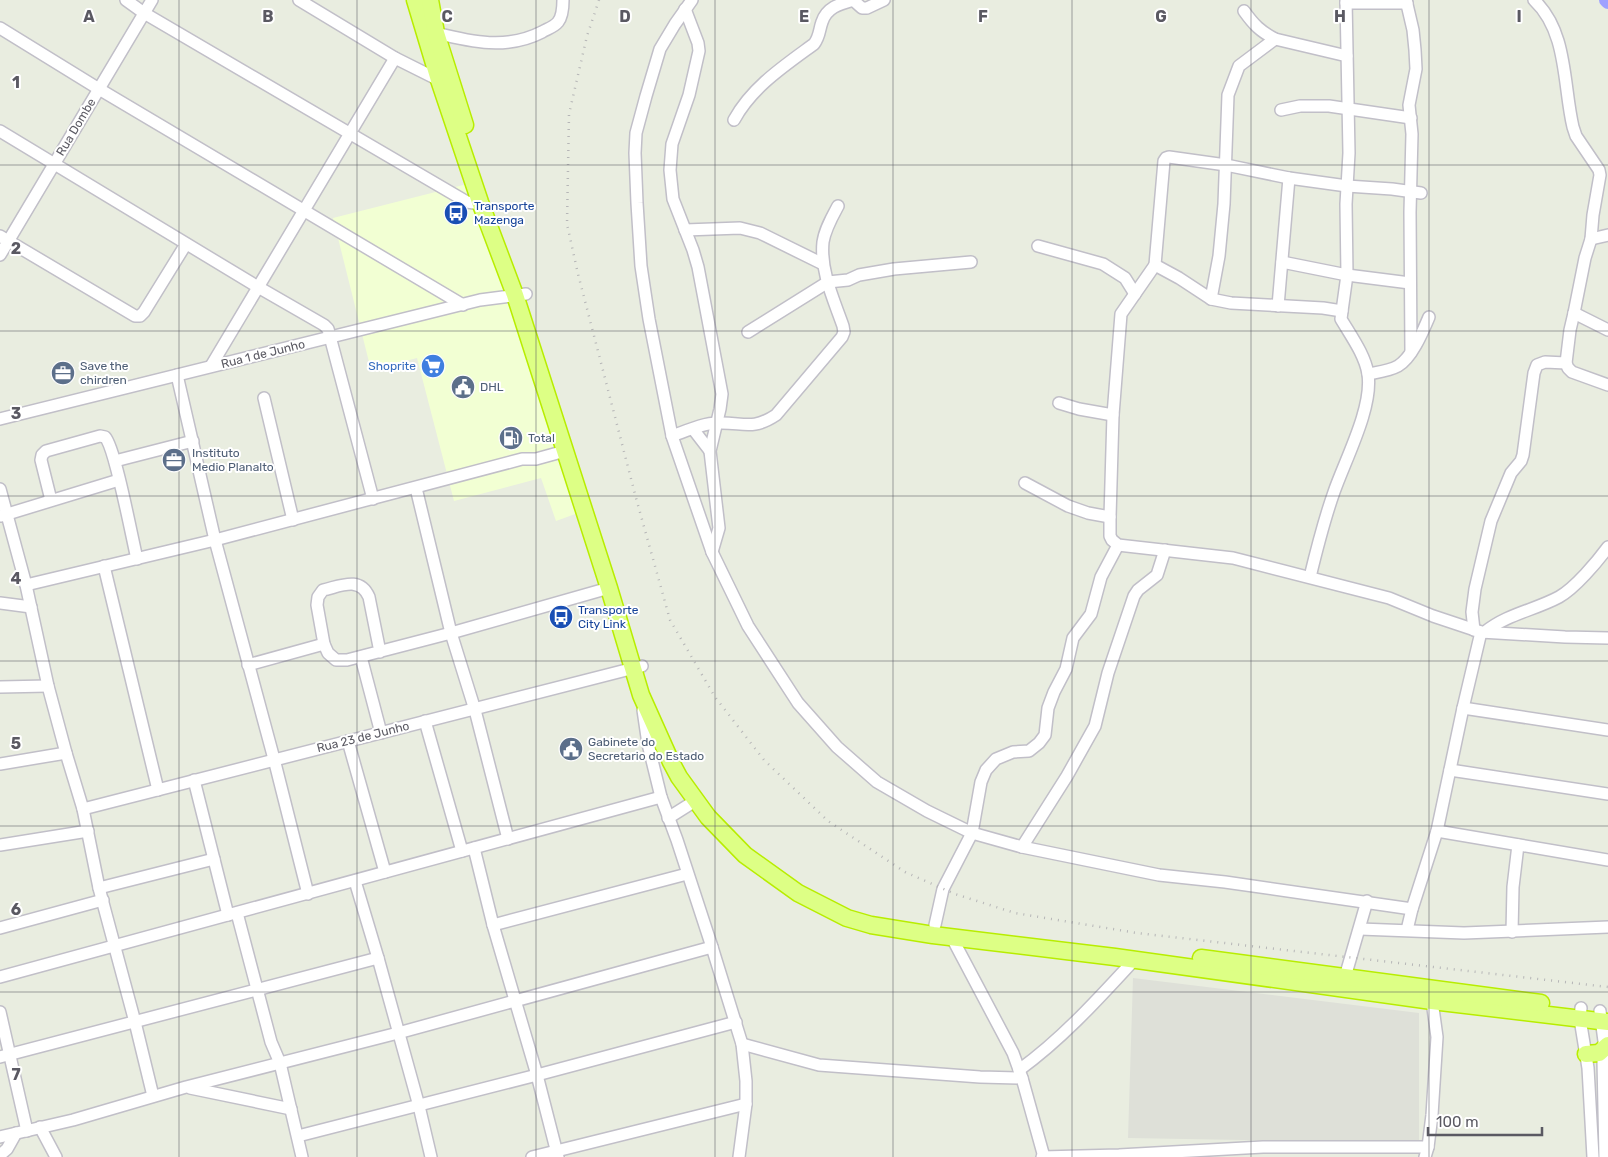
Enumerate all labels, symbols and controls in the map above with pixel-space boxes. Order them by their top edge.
text: A [83,7,95,26]
text: B [262,7,274,26]
text: C [441,7,453,26]
text: D [619,7,631,26]
text: E [799,7,809,26]
text: F [978,7,988,26]
text: G [1155,7,1167,26]
text: H [1334,7,1346,26]
text: I [1516,7,1522,26]
text: 1 [12,73,20,92]
street label: Rua Dombe [53,96,99,158]
place label: Transporte Mazenga [474,199,535,227]
bus stop icon: Transporte Mazenga [443,200,469,226]
text: 2 [11,239,21,258]
street label: Rua 1 de Junho [220,337,306,371]
supermarket icon: Shoprite [420,353,446,379]
place label: Save the chirdren [80,359,129,387]
place label: Shoprite [368,359,416,373]
office icon: Save the chirdren [50,360,76,386]
public building icon: DHL [450,374,476,400]
place label: DHL [480,380,504,394]
text: 3 [11,404,21,423]
fuel station icon: Total [498,425,524,451]
place label: Total [528,431,555,445]
place label: Instituto Medio Planalto [192,446,274,474]
office icon: Instituto Medio Planalto [161,447,187,473]
text: 4 [11,569,22,588]
place label: Transporte City Link [578,603,639,631]
bus stop icon: Transporte City Link [548,604,574,630]
street label: Rua 23 de Junho [315,719,411,755]
text: 5 [11,734,21,753]
place label: Gabinete do Secretario do Estado [588,735,704,763]
public building icon: Gabinete do Secretario do Estado [558,736,584,762]
text: 6 [11,900,21,919]
text: 7 [11,1065,21,1084]
scale bar [1428,1104,1542,1136]
text: 100 m [1436,1113,1478,1131]

